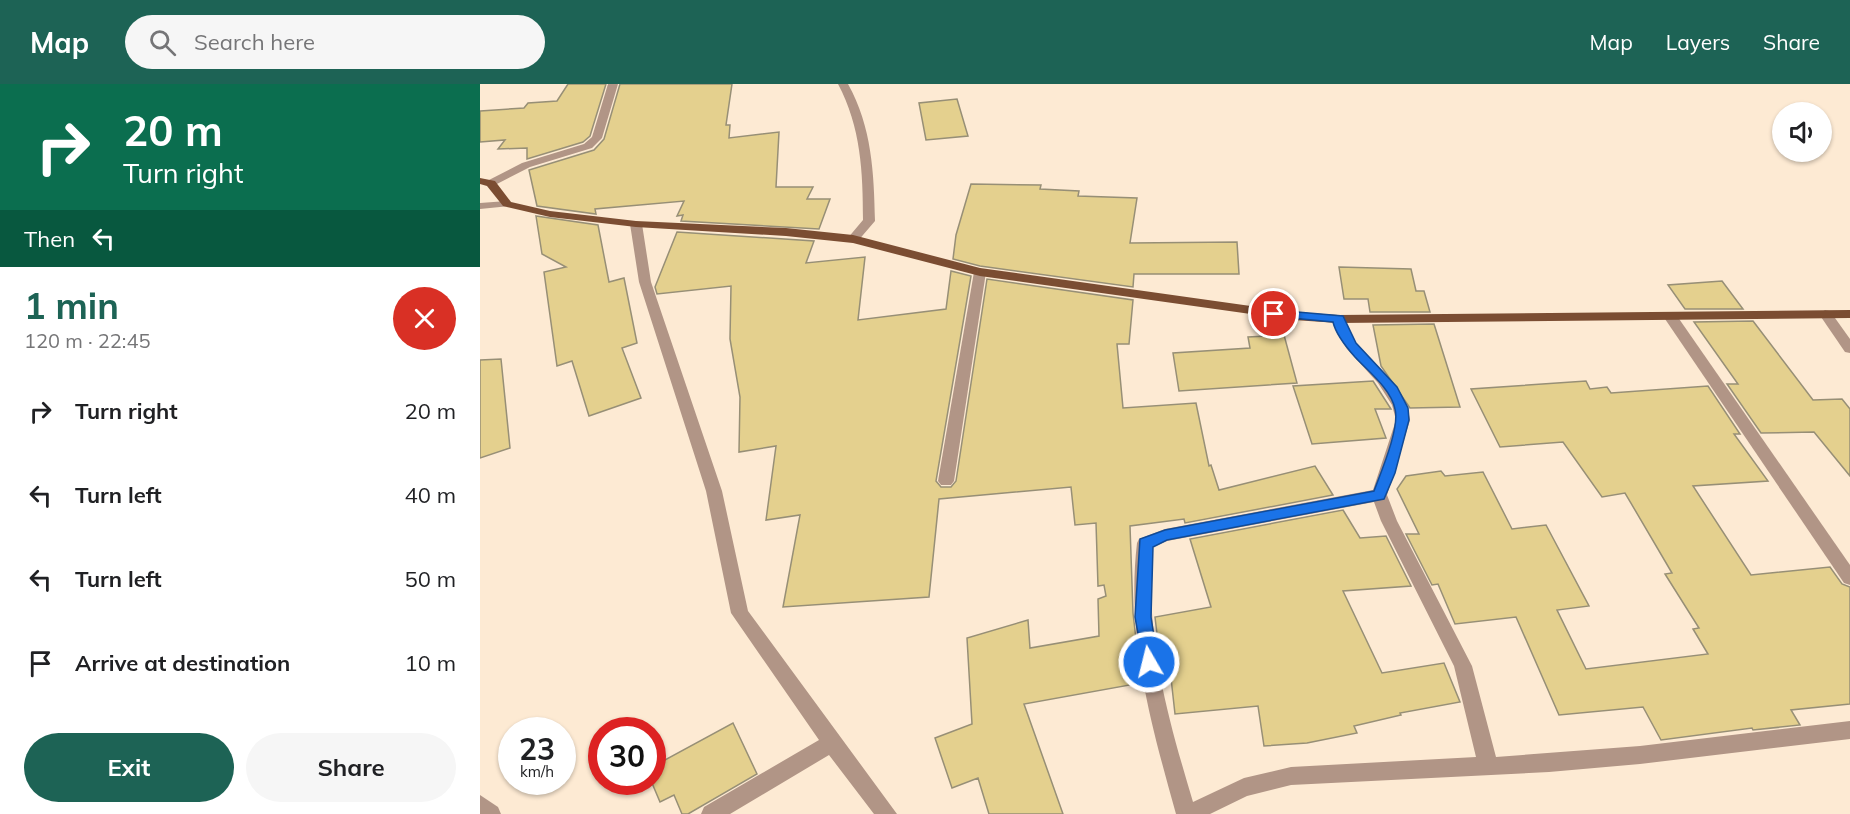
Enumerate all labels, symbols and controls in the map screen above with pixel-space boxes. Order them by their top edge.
search box [125,15,545,69]
text: Map [30,25,89,60]
icon: search [146,26,179,59]
text: Search here [194,28,315,56]
text: Map [1590,29,1633,55]
text: Layers [1666,29,1730,55]
text: Share [1763,29,1820,55]
map controls [1772,102,1832,162]
button: sound [1772,102,1832,162]
text: 20 m [123,104,223,157]
icon: right [24,108,102,186]
text: Turn right [123,156,243,190]
icon: left [87,222,120,255]
text: Then [24,225,75,253]
text: 1 min [24,283,119,328]
button: close [393,287,456,350]
pin [1248,288,1299,339]
icon: arrive [1257,297,1290,330]
text: 120 m · 22:45 [24,328,150,353]
icon: right [24,395,57,428]
text: Turn right [75,397,178,425]
text: 20 m [405,397,456,425]
icon: left [24,479,57,512]
text: Turn left [75,481,162,509]
text: 40 m [405,481,456,509]
icon: left [24,563,57,596]
text: Turn left [75,565,162,593]
text: 50 m [405,565,456,593]
position arrow [1117,630,1181,694]
icon: arrive [24,647,57,680]
text: Arrive at destination [75,649,290,677]
text: 10 m [405,649,456,677]
speed limit sign: 30 [588,717,666,795]
text: 23 [519,730,555,768]
button: Exit [24,733,234,802]
button: Share [246,733,456,802]
text: km/h [520,762,554,781]

